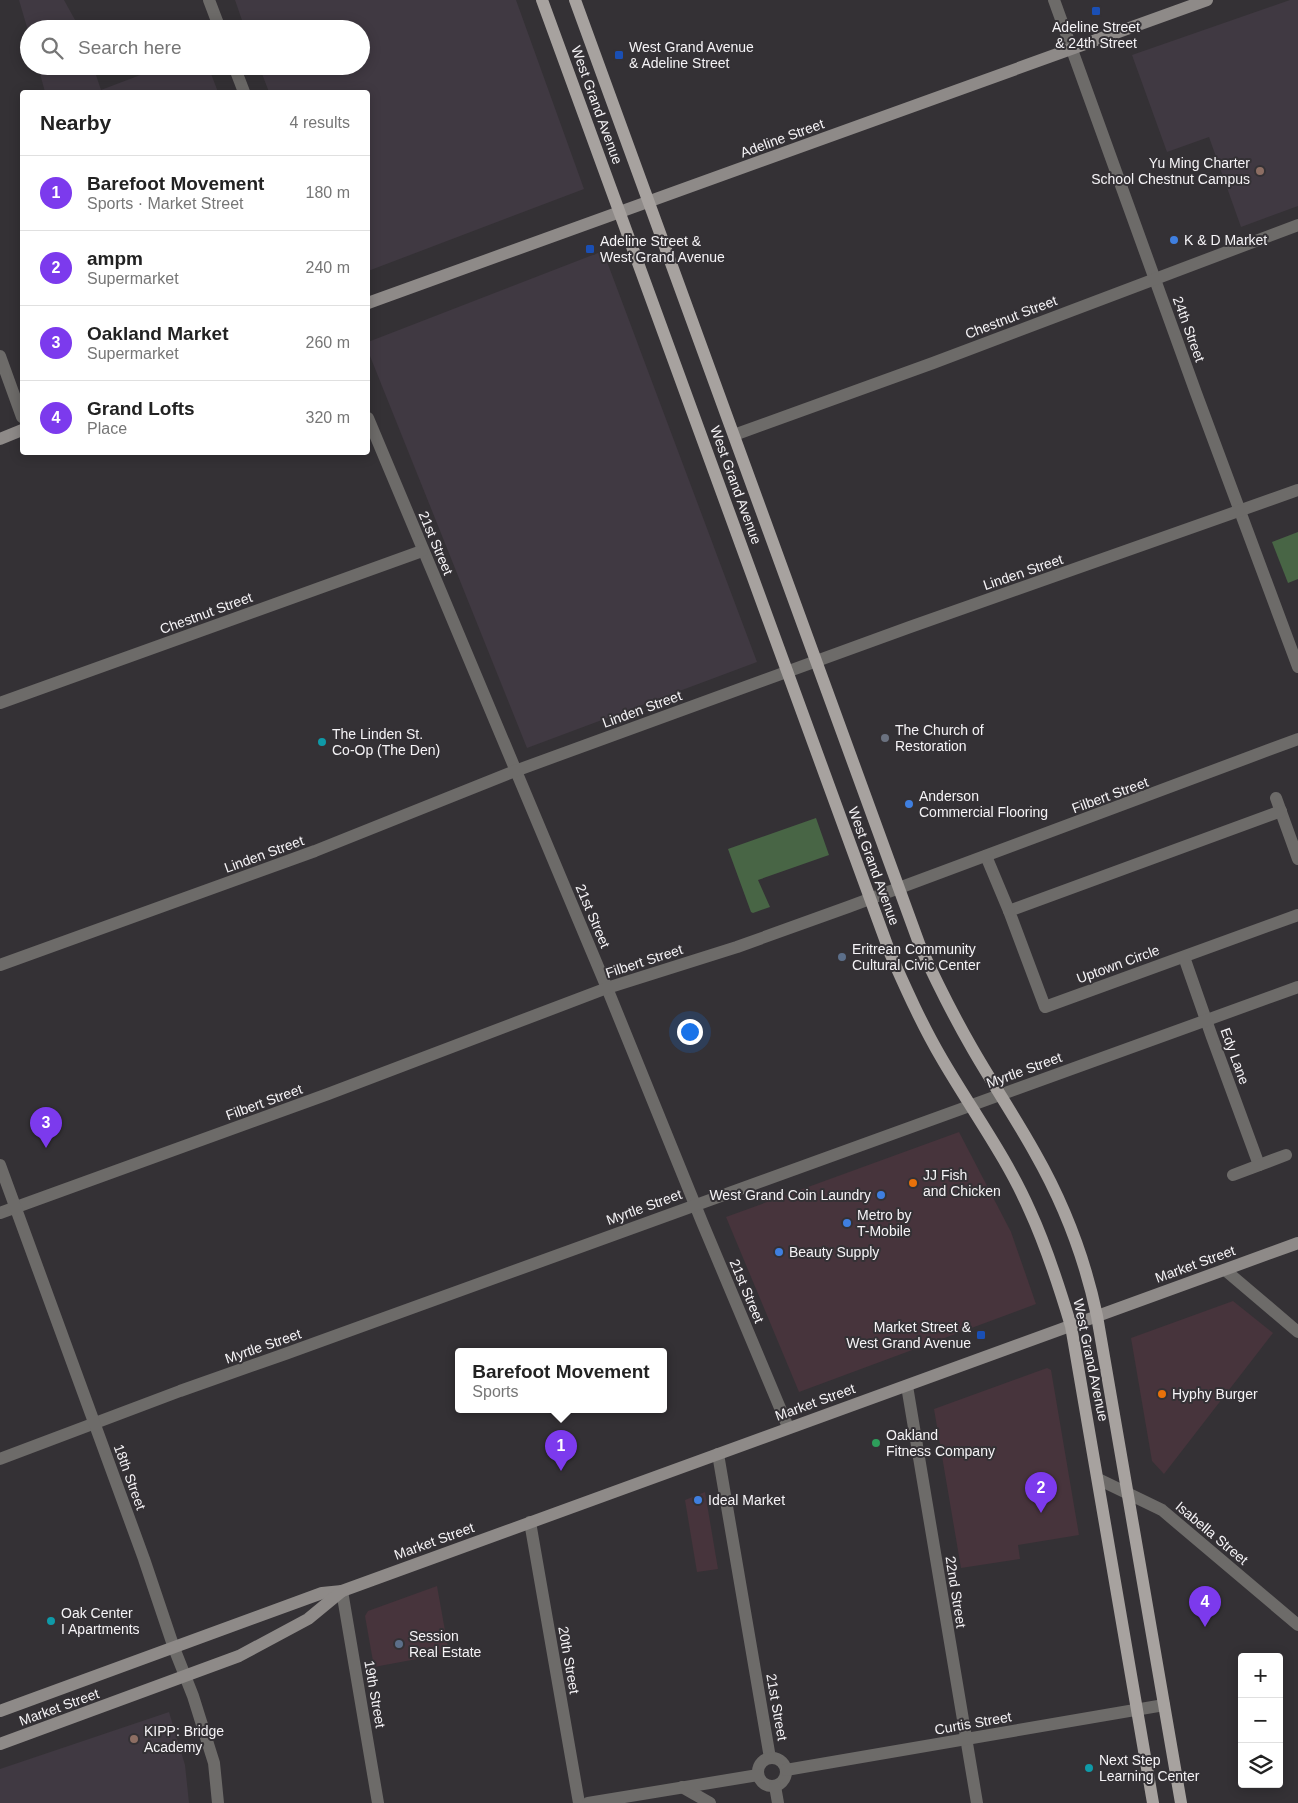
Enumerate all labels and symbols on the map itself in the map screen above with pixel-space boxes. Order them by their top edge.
marker: Adeline Street & 24th Street [1090,5,1102,17]
place label: Adeline Street & 24th Street [1052,19,1140,51]
place label: West Grand Avenue & Adeline Street [629,39,754,71]
street label: West Grand Avenue [568,44,626,167]
marker: West Grand Avenue & Adeline Street [613,49,625,61]
street label: Adeline Street [738,115,826,161]
place label: Yu Ming Charter School Chestnut Campus [1091,155,1250,187]
marker: Yu Ming Charter School Chestnut Campus [1254,165,1266,177]
place label: K & D Market [1184,232,1267,248]
place label: Adeline Street & West Grand Avenue [600,233,725,265]
marker: K & D Market [1168,234,1180,246]
marker: Adeline Street & West Grand Avenue [584,243,596,255]
street label: Chestnut Street [963,292,1059,342]
street label: 24th Street [1170,294,1208,364]
street label: West Grand Avenue [707,424,765,547]
street label: 21st Street [415,509,457,577]
street label: Linden Street [981,551,1065,593]
street label: Chestnut Street [158,589,255,637]
street label: Linden Street [600,687,684,731]
place label: The Church of Restoration [895,722,984,754]
place label: The Linden St. Co-Op (The Den) [332,726,440,758]
marker: The Church of Restoration [879,732,891,744]
marker: The Linden St. Co-Op (The Den) [316,736,328,748]
street label: Filbert Street [1070,774,1150,816]
place label: Anderson Commercial Flooring [919,788,1048,820]
marker: Anderson Commercial Flooring [903,798,915,810]
street label: West Grand Avenue [845,805,903,928]
street label: Linden Street [222,832,306,876]
street label: 21st Street [572,882,614,950]
street label: Filbert Street [603,941,685,981]
place label: Eritrean Community Cultural Civic Center [852,941,981,973]
street label: Uptown Circle [1074,942,1162,986]
marker: Eritrean Community Cultural Civic Center [836,951,848,963]
your location [677,1019,703,1045]
street label: Edy Lane [1217,1025,1253,1087]
street label: Myrtle Street [984,1049,1064,1091]
street label: Filbert Street [224,1081,304,1123]
pin: 3 [30,1107,62,1148]
place label: JJ Fish and Chicken [923,1167,1001,1199]
marker: JJ Fish and Chicken [907,1177,919,1189]
street label: Myrtle Street [604,1186,684,1228]
place label: West Grand Coin Laundry [709,1187,871,1203]
marker: West Grand Coin Laundry [875,1189,887,1201]
place label: Metro by T-Mobile [857,1207,911,1239]
marker: Metro by T-Mobile [841,1217,853,1229]
street label: Market Street [1153,1242,1237,1286]
place label: Beauty Supply [789,1244,879,1260]
marker: Beauty Supply [773,1246,785,1258]
street label: 21st Street [726,1257,768,1325]
street label: West Grand Avenue [1070,1297,1112,1423]
place label: Market Street & West Grand Avenue [846,1319,972,1351]
street label: Myrtle Street [223,1325,303,1366]
marker: Market Street & West Grand Avenue [975,1329,987,1341]
street label: Market Street [773,1380,857,1424]
place label: Hyphy Burger [1172,1386,1258,1402]
marker: Hyphy Burger [1156,1388,1168,1400]
place label: Oakland Fitness Company [886,1427,995,1459]
pin: 1 [545,1430,577,1471]
marker: Oakland Fitness Company [870,1437,882,1449]
street label: 18th Street [111,1442,149,1512]
pin: 2 [1025,1472,1057,1513]
place label: Ideal Market [708,1492,785,1508]
marker: Ideal Market [692,1494,704,1506]
street label: Isabella Street [1173,1498,1252,1568]
street label: Market Street [392,1519,476,1563]
street label: 22nd Street [942,1555,970,1629]
pin: 4 [1189,1586,1221,1627]
place label: Oak Center I Apartments [61,1605,140,1637]
marker: Oak Center I Apartments [45,1615,57,1627]
street label: 20th Street [555,1625,583,1695]
place label: Session Real Estate [409,1628,482,1660]
marker: Session Real Estate [393,1638,405,1650]
street label: 19th Street [361,1659,389,1729]
street label: 21st Street [763,1672,791,1742]
street label: Market Street [17,1685,101,1729]
street label: Curtis Street [933,1708,1013,1738]
place label: KIPP: Bridge Academy [144,1723,224,1755]
marker: KIPP: Bridge Academy [128,1733,140,1745]
place label: Next Step Learning Center [1099,1752,1200,1784]
marker: Next Step Learning Center [1083,1762,1095,1774]

